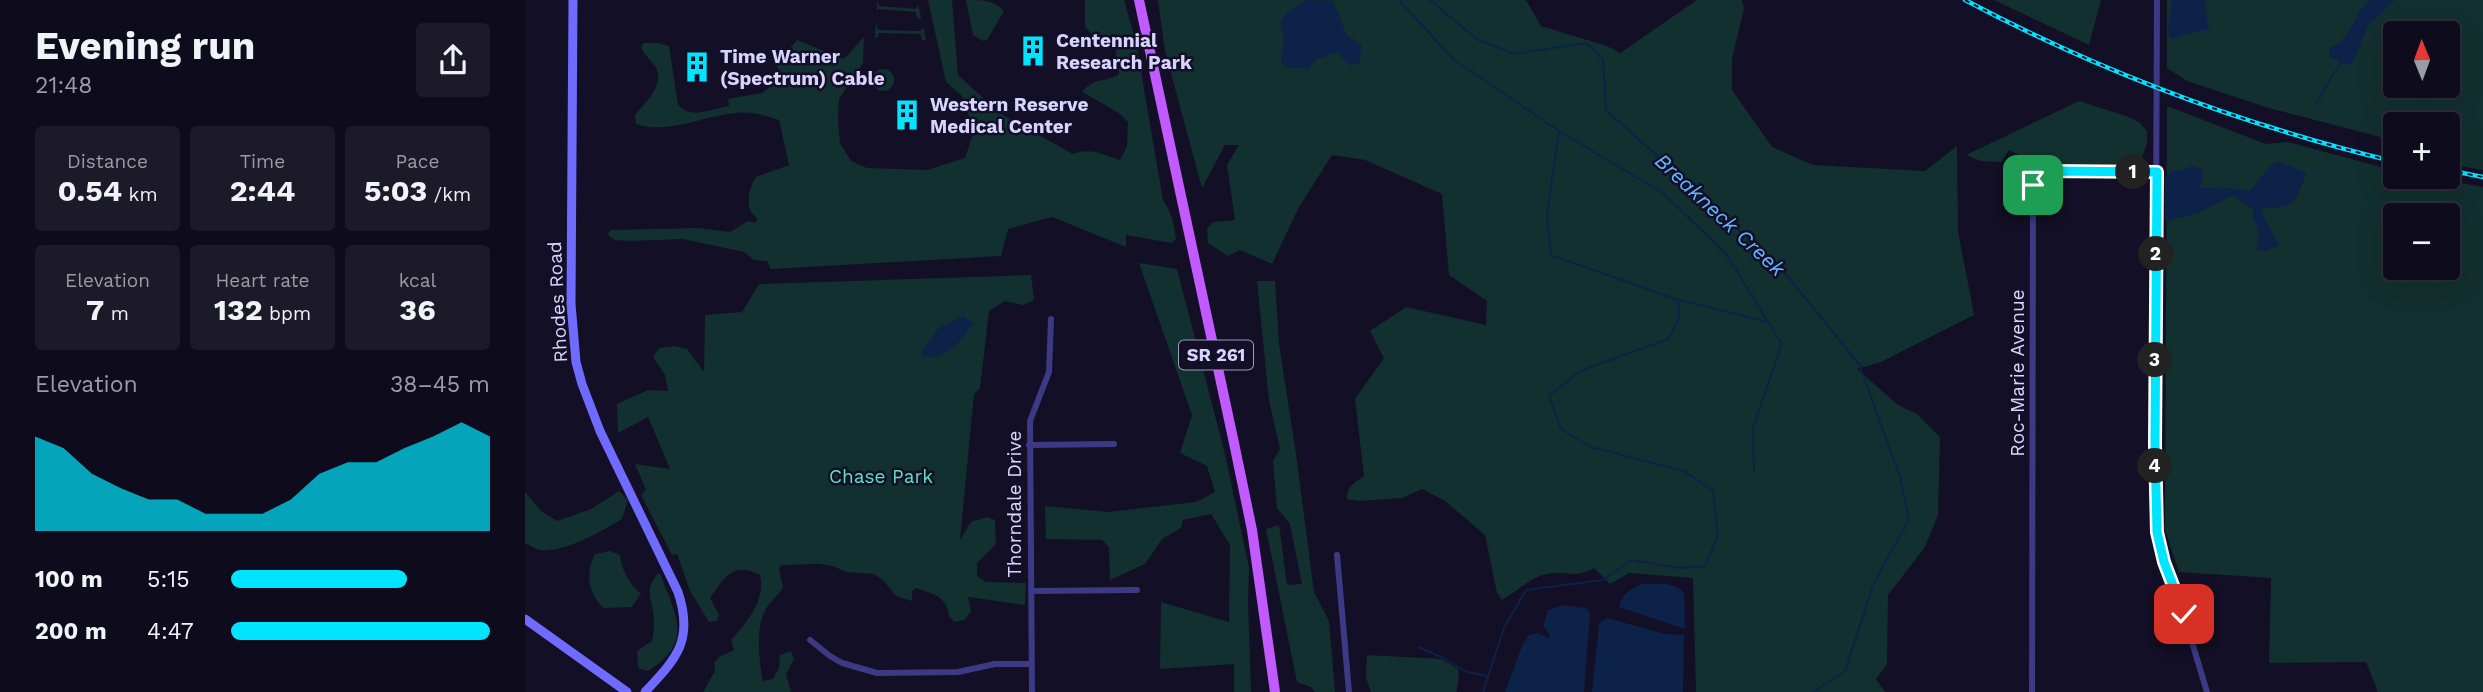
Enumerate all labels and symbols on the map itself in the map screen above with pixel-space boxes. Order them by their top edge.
north arrow [2383,21,2461,98]
place label: Centennial Research Park [1056,29,1192,74]
building icon: Centennial Research Park [1016,34,1050,68]
place label: Time Warner (Spectrum) Cable [720,45,885,90]
building icon: Time Warner (Spectrum) Cable [680,50,714,84]
place label: Western Reserve Medical Center [930,93,1088,138]
building icon: Western Reserve Medical Center [890,98,924,132]
water label: Breakneck Creek [1650,148,1791,282]
pin: 1 [2115,154,2151,190]
pin [2003,155,2063,215]
pin: 2 [2139,236,2173,272]
street label: Rhodes Road [543,241,572,363]
street label: Roc-Marie Avenue [2006,289,2029,457]
road number: SR 261 [1179,340,1253,370]
pin: 3 [2137,342,2173,378]
street label: Thorndale Drive [1003,431,1026,577]
pin: 4 [2137,448,2173,484]
park label: Chase Park [829,465,933,488]
pin [2154,584,2214,644]

